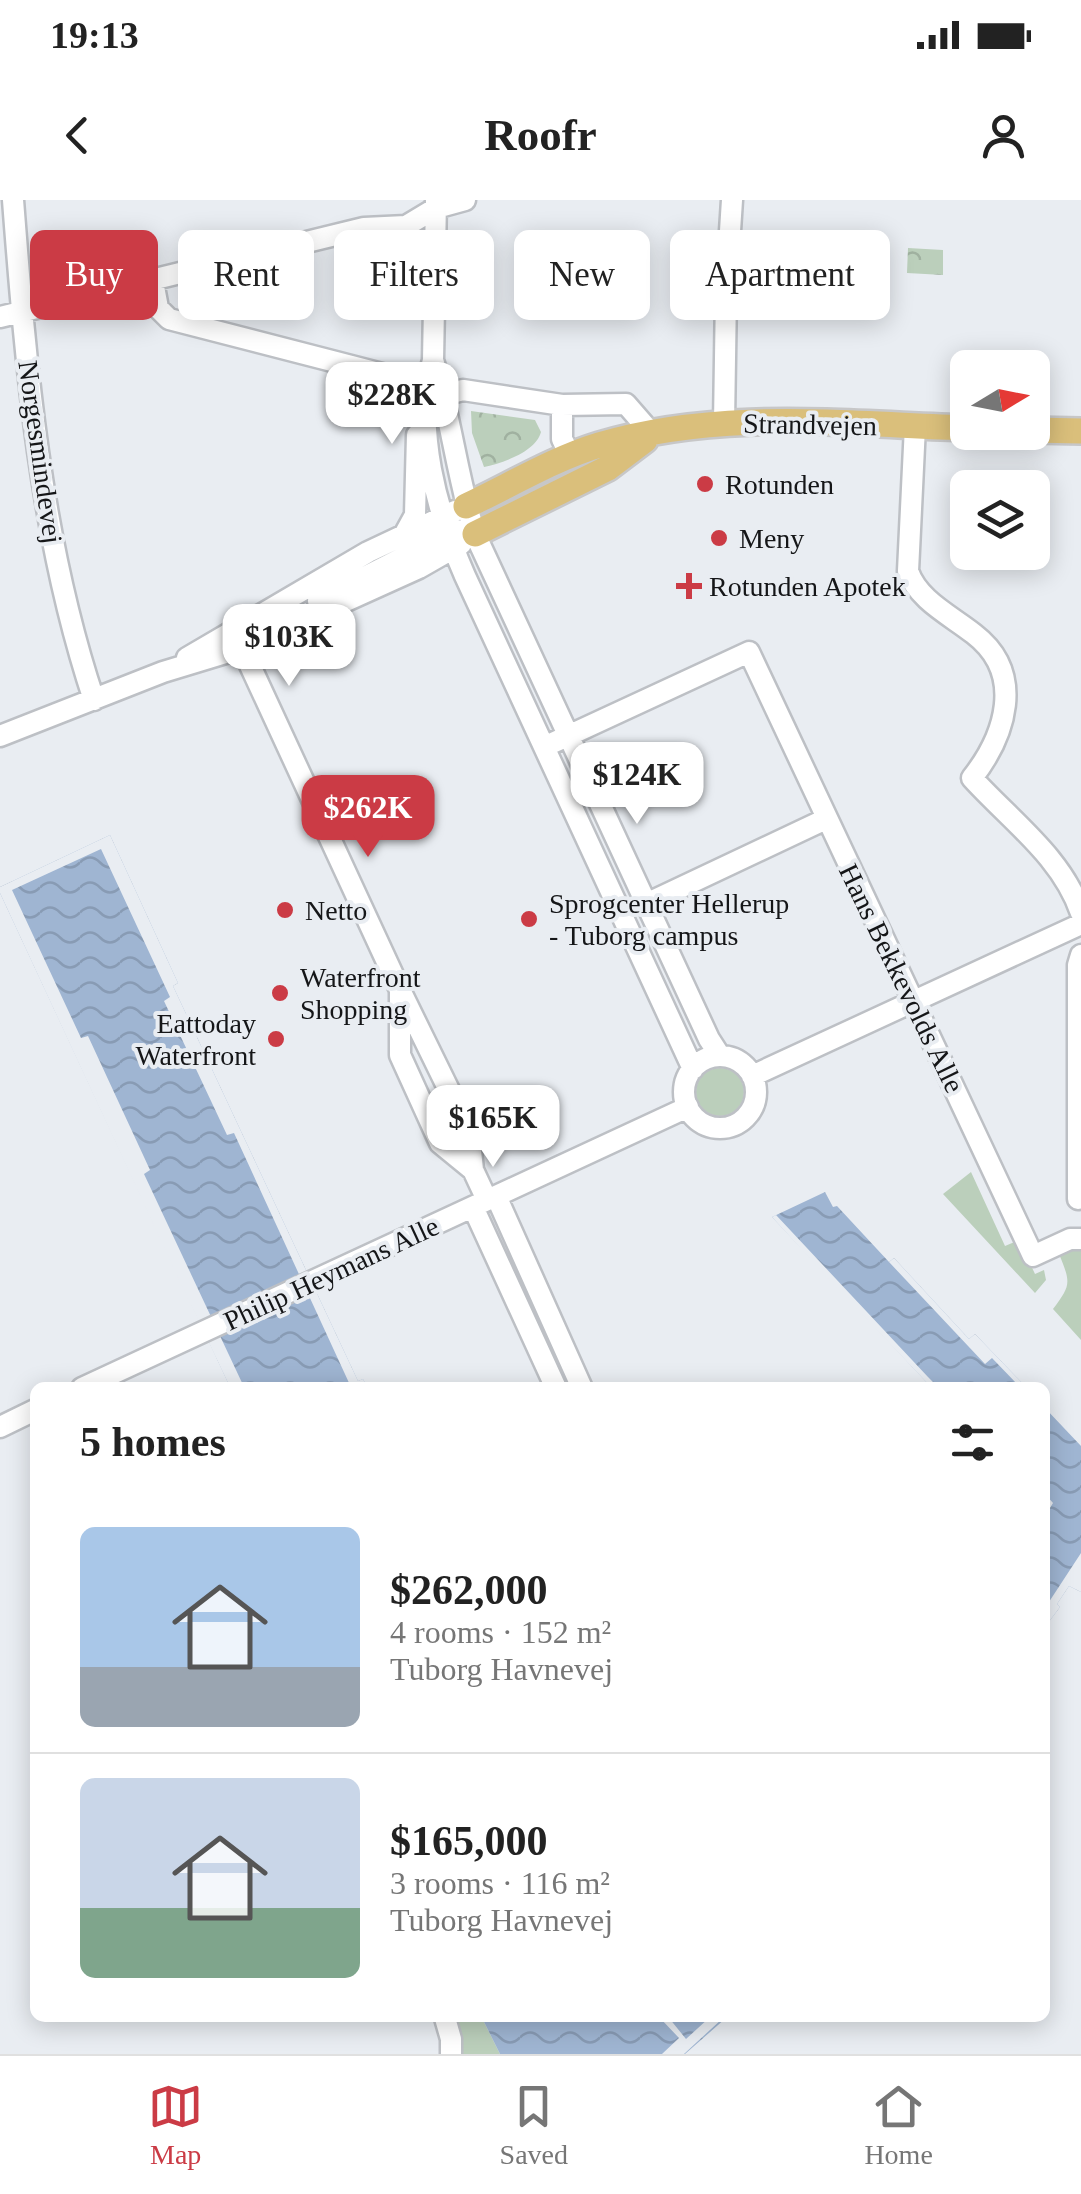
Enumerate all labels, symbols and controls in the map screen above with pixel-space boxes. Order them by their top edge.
text: 19:13 [50,14,139,56]
icon: back [50,108,105,163]
icon: person [976,108,1031,163]
text: Roofr [484,110,597,160]
chip: Buy [30,230,158,320]
chip: Rent [178,230,314,320]
chip: Filters [334,230,494,320]
chip: New [514,230,650,320]
chip: Apartment [670,230,890,320]
north arrow [950,350,1050,450]
map controls [950,350,1050,570]
street label: Norgesmindevej [12,359,69,546]
pin: $228K [322,362,462,447]
text: $228K [348,376,436,412]
street label: Strandvejen [743,408,877,441]
place label: Rotunden [725,469,834,500]
button: layers [950,470,1050,570]
marker: Rotunden [694,473,716,495]
place label: Meny [739,523,804,554]
marker: Meny [708,527,730,549]
place label: Rotunden Apotek [709,571,906,602]
marker: Rotunden Apotek [678,575,700,597]
pin: $103K [219,604,359,689]
text: $103K [245,618,333,654]
pin: $124K [567,742,707,827]
text: $124K [593,756,681,792]
pin: $262K [298,775,438,860]
text: $262K [324,789,412,825]
street label: Hans Bekkevolds Alle [833,859,970,1098]
place label: Sprogcenter Hellerup - Tuborg campus [549,888,789,951]
place label: Netto [305,895,367,926]
marker: Netto [274,899,296,921]
marker: Sprogcenter Hellerup - Tuborg campus [518,908,540,930]
place label: Waterfront Shopping [300,962,421,1025]
marker: Waterfront Shopping [269,982,291,1004]
place label: Eattoday Waterfront [135,1008,256,1071]
marker: Eattoday Waterfront [265,1028,287,1050]
pin: $165K [423,1085,563,1170]
text: $165K [449,1099,537,1135]
street label: Philip Heymans Alle [219,1210,443,1337]
icon: filters [945,1415,1000,1470]
text: 5 homes [80,1419,226,1465]
icon: home [160,1567,280,1687]
text: $262,000 [390,1567,548,1613]
text: 4 rooms · 152 m² [390,1614,611,1650]
text: Tuborg Havnevej [390,1651,613,1687]
icon: home [160,1818,280,1938]
text: $165,000 [390,1818,548,1864]
text: 3 rooms · 116 m² [390,1865,610,1901]
text: Tuborg Havnevej [390,1902,613,1938]
tab: Map [148,2079,203,2171]
tab: Saved [500,2079,568,2171]
tab: Home [864,2079,933,2171]

